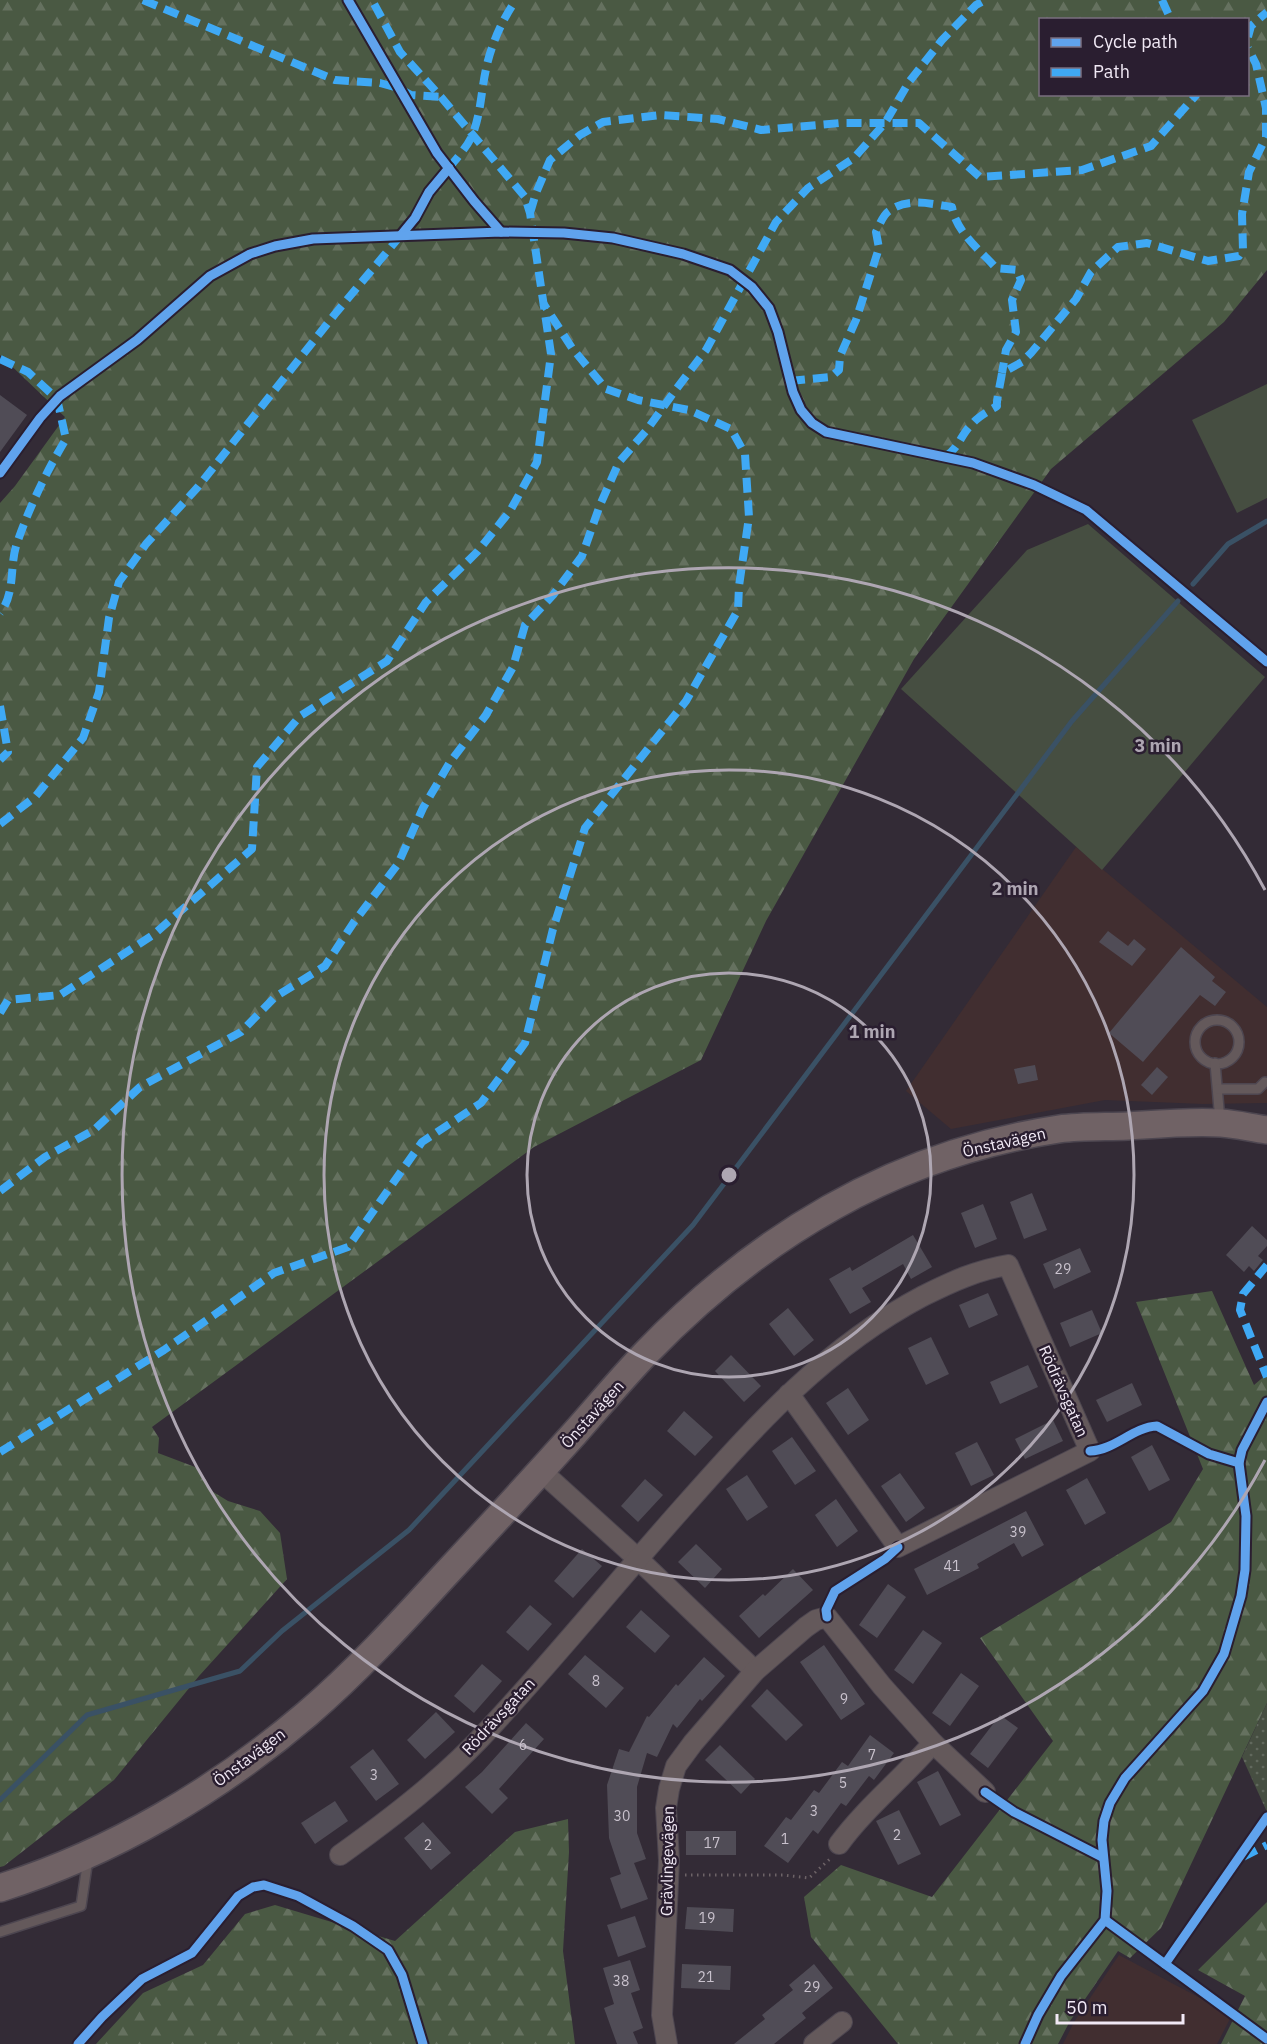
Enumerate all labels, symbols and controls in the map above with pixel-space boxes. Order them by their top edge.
legend [1039,18,1249,96]
text: Cycle path [1093,30,1178,53]
text: Path [1093,60,1130,83]
text: 3 min [1134,734,1182,757]
text: 2 min [991,877,1039,900]
text: 1 min [848,1020,896,1043]
street label: Önstavägen [961,1123,1047,1161]
centre of rings [719,1165,739,1185]
house number: 29 [1055,1260,1071,1278]
street label: Rödrävsgatan [1035,1342,1093,1440]
street label: Önstavägen [556,1376,628,1452]
house number: 39 [1010,1523,1026,1541]
house number: 41 [944,1557,960,1575]
house number: 8 [592,1672,600,1690]
street label: Rödrävsgatan [457,1673,539,1759]
house number: 9 [840,1690,848,1708]
street label: Önstavägen [209,1724,289,1790]
house number: 6 [519,1736,527,1754]
house number: 7 [868,1746,876,1764]
house number: 3 [370,1766,378,1784]
house number: 5 [839,1774,847,1792]
house number: 3 [810,1802,818,1820]
street label: Grävlingevägen [656,1806,678,1916]
house number: 30 [614,1807,630,1825]
house number: 2 [893,1826,901,1844]
house number: 1 [781,1830,789,1848]
house number: 17 [704,1834,720,1852]
house number: 2 [424,1836,432,1854]
house number: 19 [699,1909,715,1927]
house number: 21 [698,1968,714,1986]
house number: 38 [613,1972,629,1990]
house number: 29 [804,1978,820,1996]
scale bar [1057,1987,1183,2025]
text: 50 m [1066,1996,1108,2019]

